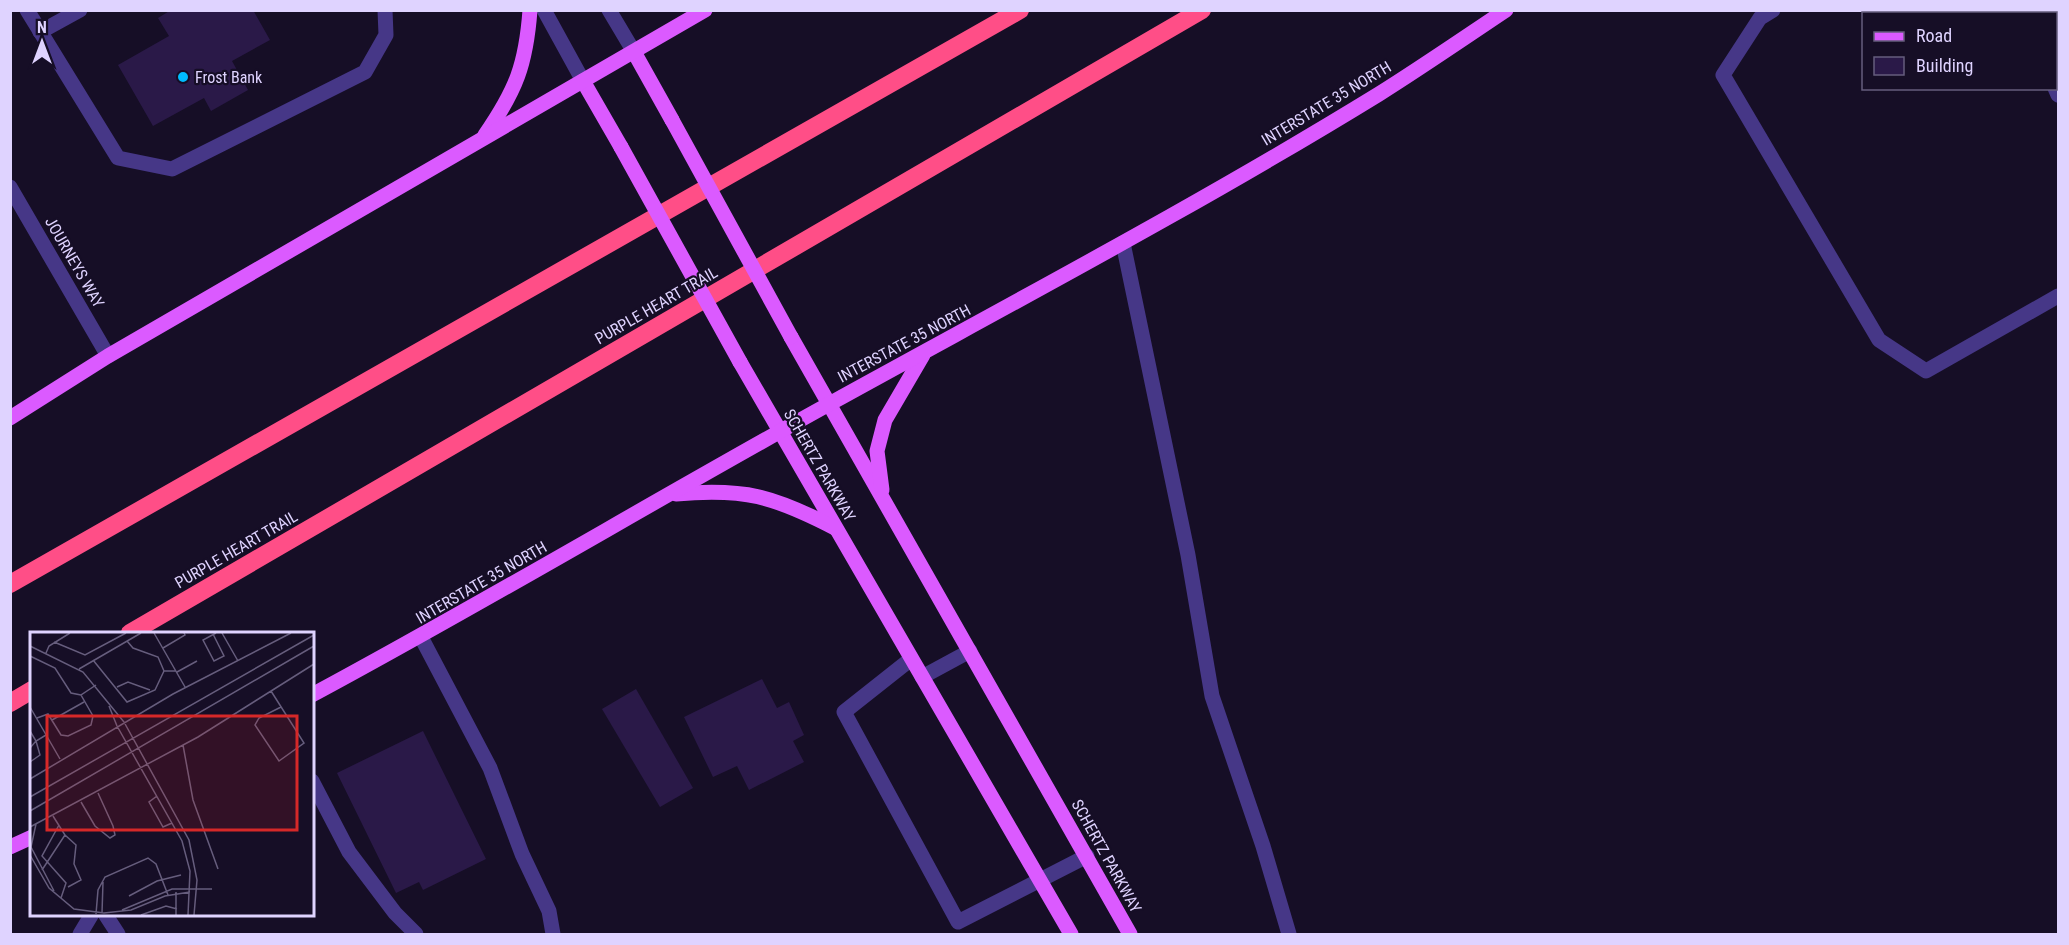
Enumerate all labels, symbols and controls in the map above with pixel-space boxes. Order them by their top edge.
north arrow [12,12,72,72]
legend [1862,12,2057,90]
text: N [37,18,47,37]
text: Road [1916,25,1952,46]
text: Building [1916,55,1973,76]
street label: INTERSTATE 35 NORTH [1258,57,1394,150]
place label: Frost Bank [195,68,263,87]
marker: Frost Bank [176,70,190,84]
street label: JOURNEYS WAY [41,213,109,312]
street label: PURPLE HEART TRAIL [592,262,721,348]
street label: INTERSTATE 35 NORTH [835,300,974,387]
street label: SCHERTZ PARKWAY [780,406,860,525]
street label: PURPLE HEART TRAIL [172,506,301,592]
street label: INTERSTATE 35 NORTH [413,537,550,628]
inset map [30,632,314,915]
street label: SCHERTZ PARKWAY [1068,796,1146,917]

